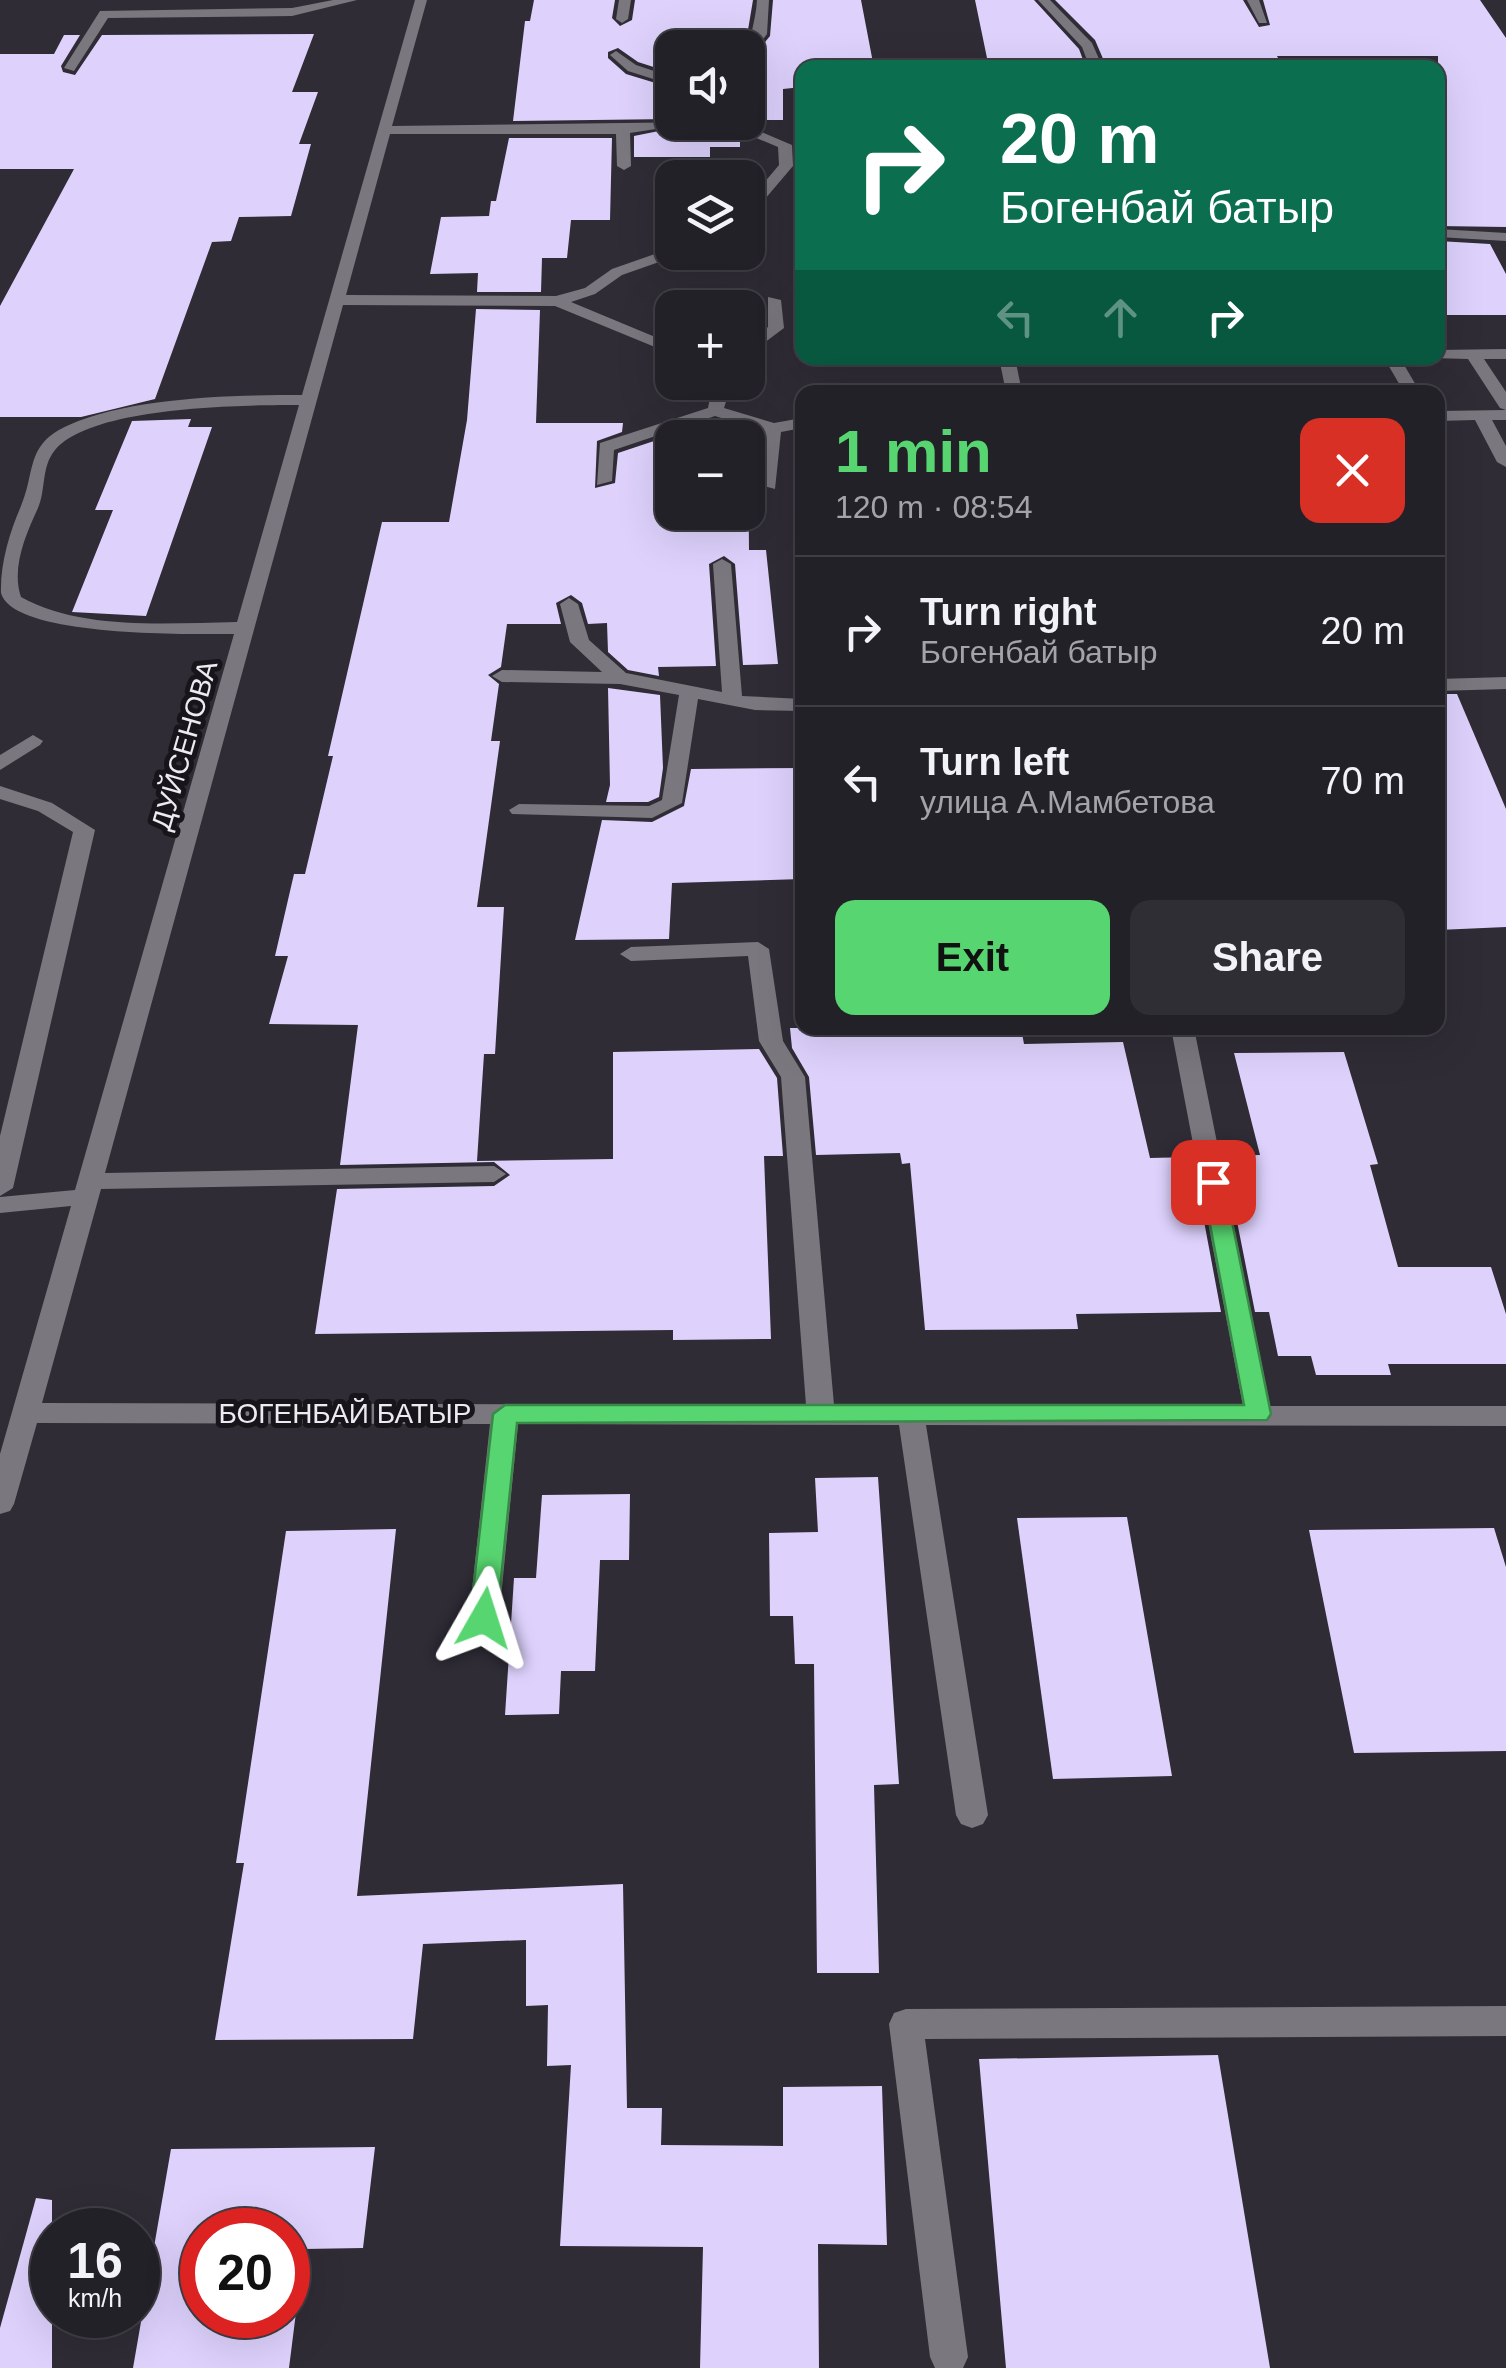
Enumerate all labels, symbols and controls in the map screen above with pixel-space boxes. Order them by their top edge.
map controls [655,30,765,530]
button: sound [655,30,765,140]
icon: right [835,100,965,230]
text: 20 m [1000,100,1160,178]
button: layers [655,160,765,270]
text: Богенбай батыр [1000,182,1334,233]
button: + [655,290,765,400]
icon: left [988,290,1043,345]
icon: ahead [1093,290,1148,345]
icon: right [1198,290,1253,345]
text: 1 min [835,418,992,485]
button: close [1300,418,1405,523]
button: − [655,420,765,530]
text: 120 m · 08:54 [835,489,1032,525]
text: Turn right [920,591,1097,633]
icon: right [835,604,890,659]
text: 20 m [1321,610,1405,652]
text: Богенбай батыр [920,634,1158,670]
street label: ДУЙСЕНОВА [146,657,224,833]
text: Turn left [920,741,1069,783]
icon: left [835,754,890,809]
text: 70 m [1321,760,1405,802]
text: улица А.Мамбетова [920,784,1215,820]
button: Exit [835,900,1110,1015]
button: Share [1130,900,1405,1015]
pin [1171,1140,1256,1225]
icon: arrive [1186,1155,1241,1210]
street label: БОГЕНБАЙ БАТЫР [218,1398,472,1429]
position arrow [432,1566,536,1670]
speed limit sign: 20 [180,2208,310,2338]
text: 16 [67,2233,123,2289]
text: km/h [68,2284,122,2312]

